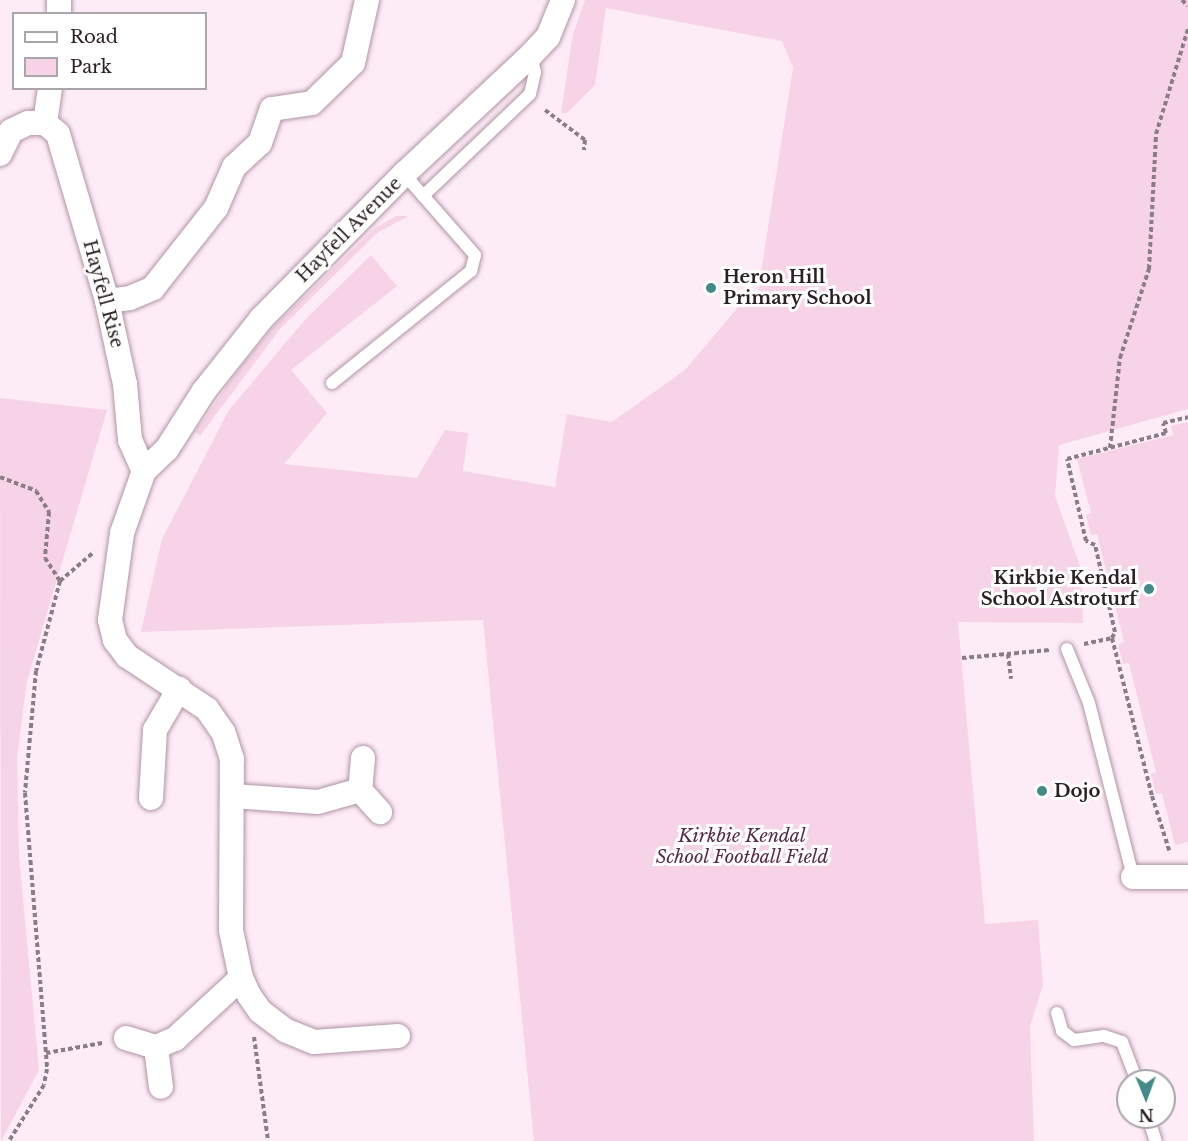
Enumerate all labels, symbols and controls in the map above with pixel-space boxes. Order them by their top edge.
legend [12,12,207,90]
text: Road [70,26,118,48]
text: Park [70,56,112,78]
street label: Hayfell Avenue [292,173,406,287]
street label: Hayfell Rise [78,238,128,350]
place label: Heron Hill Primary School [723,267,872,310]
marker: Heron Hill Primary School [704,281,718,295]
place label: Kirkbie Kendal School Astroturf [980,568,1137,610]
marker: Kirkbie Kendal School Astroturf [1142,582,1156,596]
place label: Dojo [1054,780,1100,802]
marker: Dojo [1035,784,1049,798]
park label: Kirkbie Kendal School Football Field [655,826,829,868]
north arrow [1116,1069,1176,1129]
text: N [1139,1105,1154,1125]

